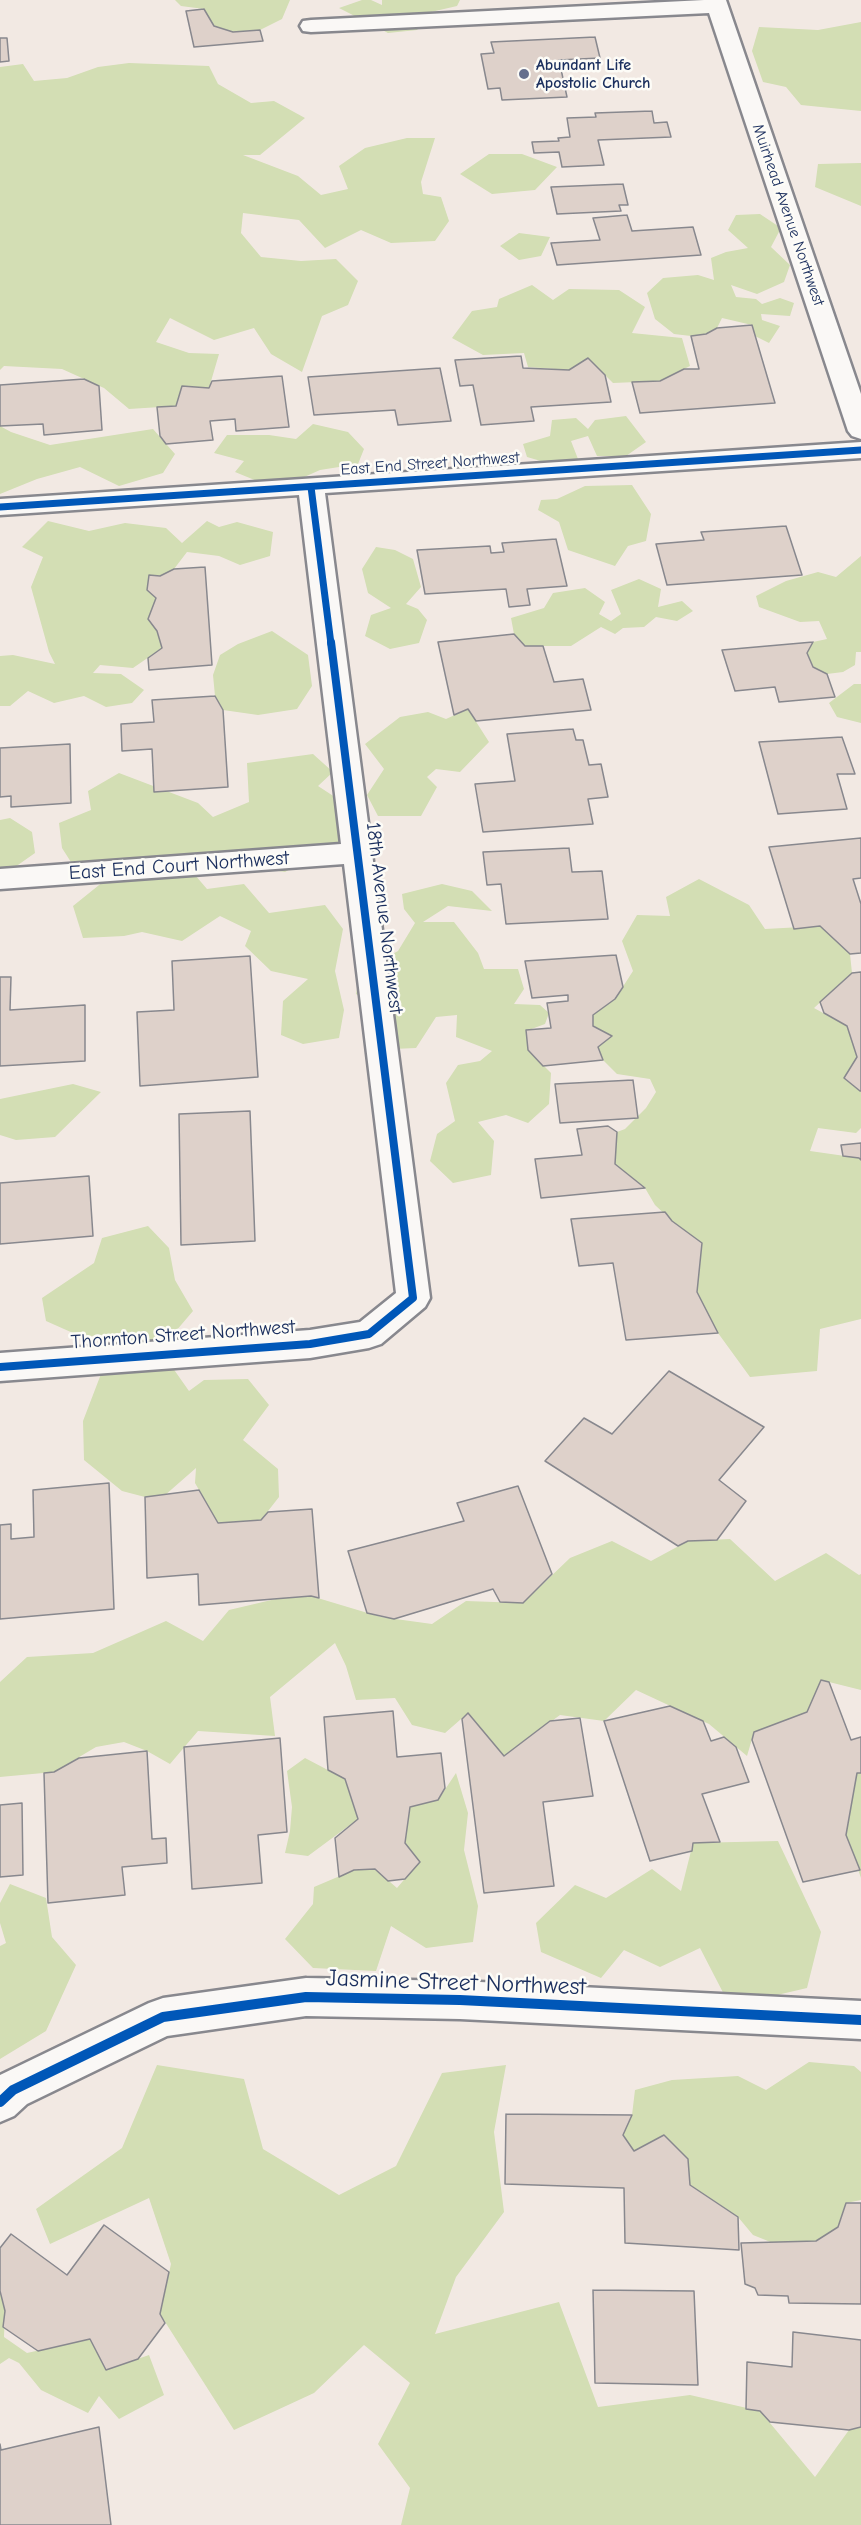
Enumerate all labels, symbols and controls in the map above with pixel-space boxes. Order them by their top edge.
place label: Abundant Life Apostolic Church [536,55,651,93]
marker: Abundant Life Apostolic Church [517,67,531,81]
street label: Muirhead Avenue Northwest [748,121,828,309]
street label: East End Street Northwest [340,448,520,480]
street label: 18th Avenue Northwest [360,821,408,1015]
street label: East End Court Northwest [68,846,290,886]
street label: Thornton Street Northwest [70,1315,296,1355]
street label: Jasmine Street Northwest [325,1964,587,2002]

